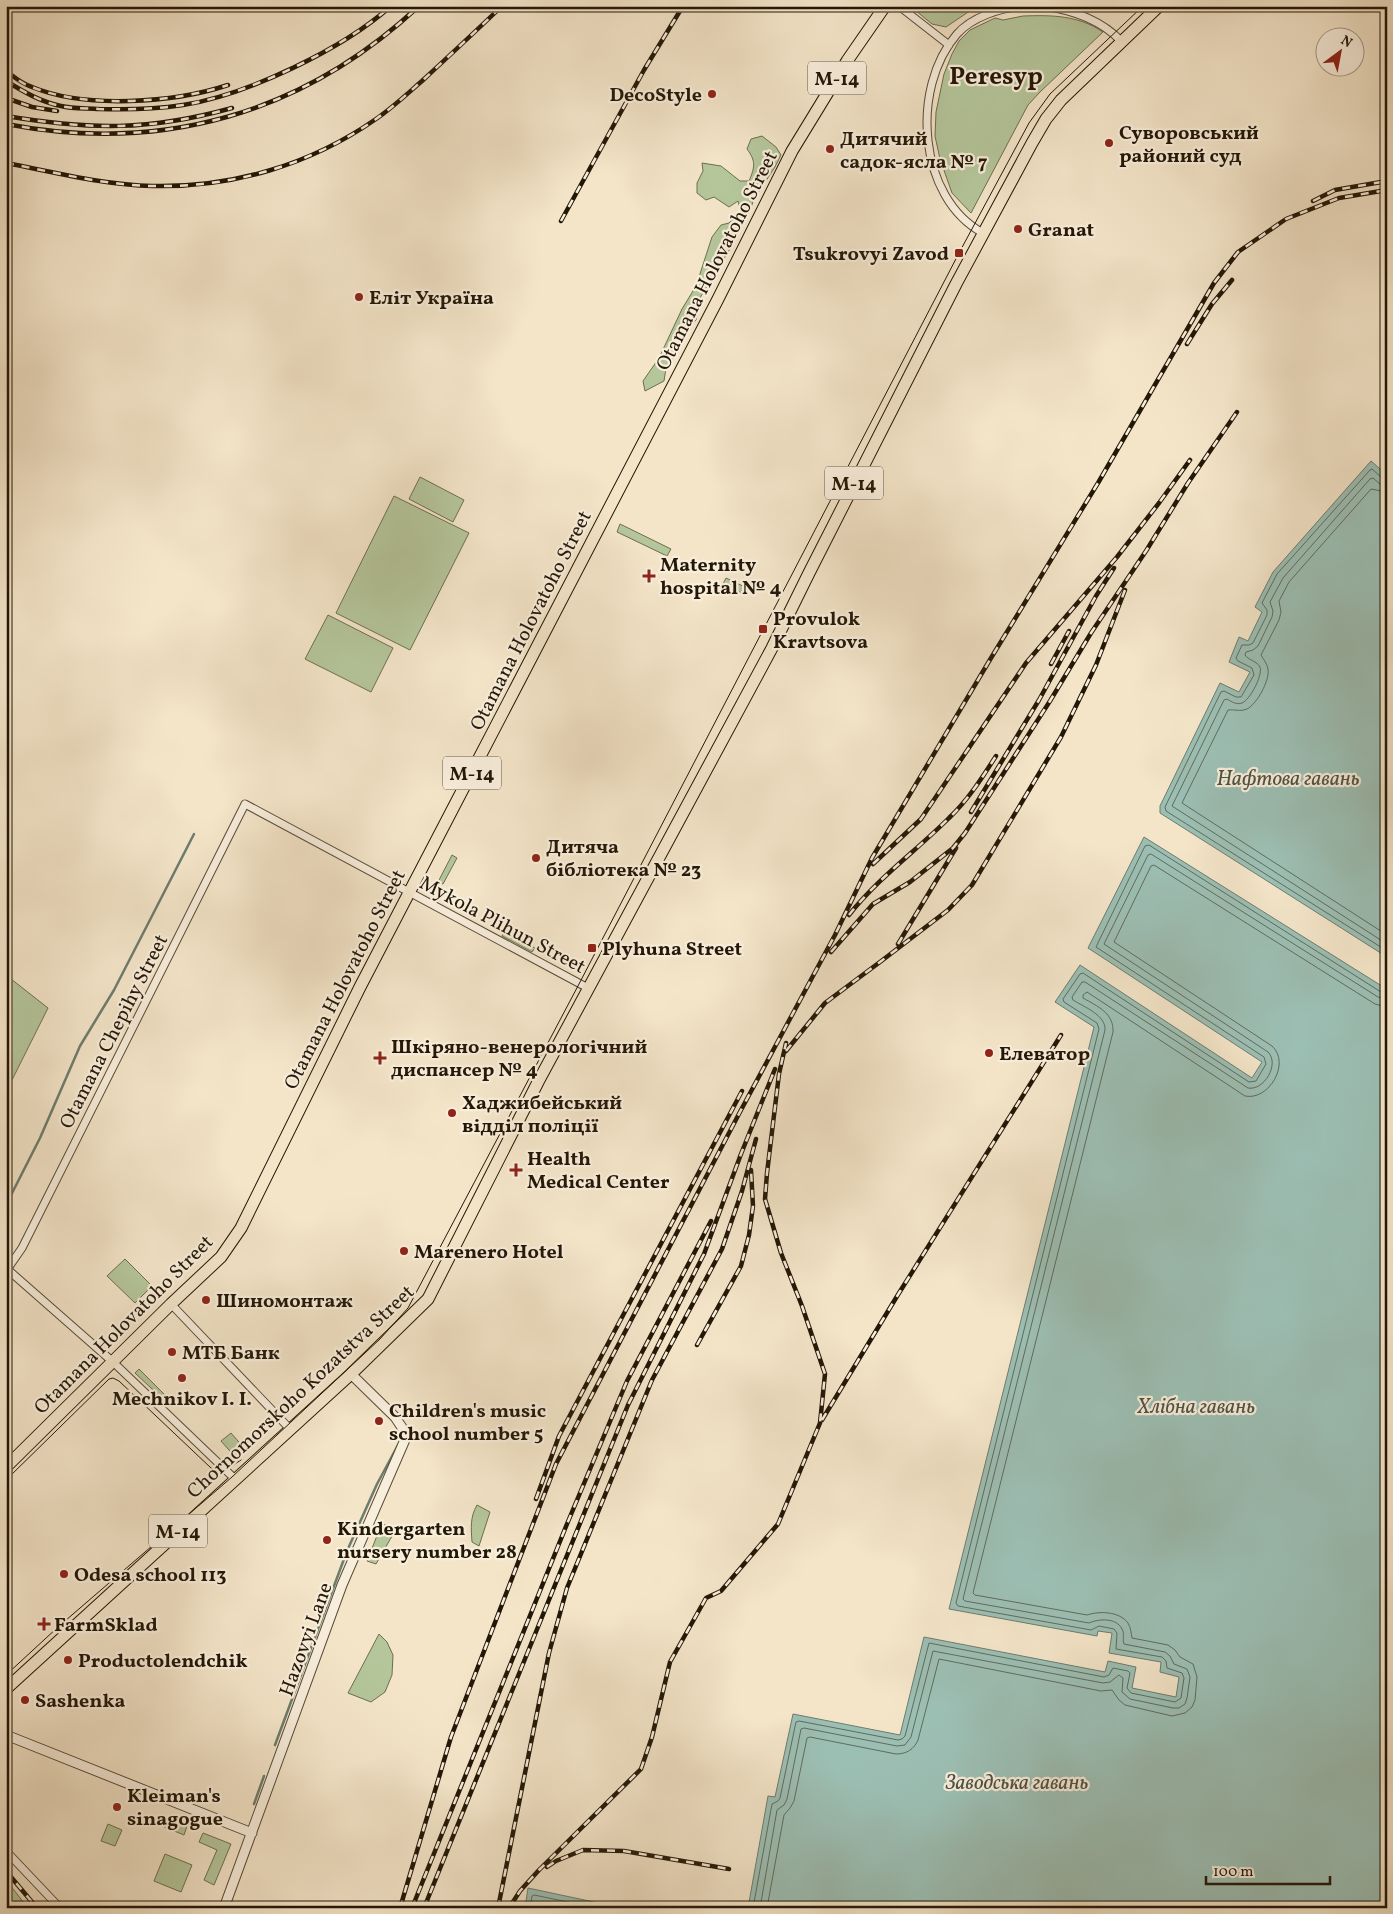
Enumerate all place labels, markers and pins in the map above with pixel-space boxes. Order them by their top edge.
place label: DecoStyle [609,82,702,110]
marker: DecoStyle [706,88,718,100]
place label: Суворовський районий суд [1119,120,1259,171]
place label: Дитячий садок-ясла № 7 [840,126,988,177]
marker: Суворовський районий суд [1103,137,1115,149]
marker: Дитячий садок-ясла № 7 [824,143,836,155]
place label: Granat [1028,217,1095,245]
marker: Granat [1012,223,1024,235]
place label: Tsukrovyi Zavod [793,241,949,269]
marker: Tsukrovyi Zavod [953,247,965,259]
place label: Еліт Україна [369,285,494,313]
marker: Еліт Україна [353,291,365,303]
place label: Maternity hospital № 4 [660,552,782,603]
marker: Maternity hospital № 4 [642,569,656,583]
place label: Provulok Kravtsova [773,606,868,657]
marker: Provulok Kravtsova [757,623,769,635]
place label: Дитяча бібліотека № 23 [546,834,701,885]
marker: Дитяча бібліотека № 23 [530,852,542,864]
place label: Plyhuna Street [602,936,742,964]
marker: Plyhuna Street [586,942,598,954]
place label: Шкіряно-венерологічний диспансер № 4 [391,1034,647,1085]
place label: Елеватор [999,1041,1090,1069]
marker: Елеватор [983,1047,995,1059]
marker: Шкіряно-венерологічний диспансер № 4 [373,1051,387,1065]
place label: Хаджибейський відділ поліції [462,1090,622,1141]
marker: Хаджибейський відділ поліції [446,1107,458,1119]
place label: Health Medical Center [527,1146,670,1197]
marker: Health Medical Center [509,1163,523,1177]
place label: Marenero Hotel [414,1239,564,1267]
marker: Marenero Hotel [398,1245,410,1257]
place label: Шиномонтаж [216,1288,353,1316]
marker: Шиномонтаж [200,1294,212,1306]
place label: МТБ Банк [182,1340,280,1368]
marker: МТБ Банк [166,1346,178,1358]
marker: Mechnikov I. І. [176,1372,188,1384]
place label: Mechnikov I. І. [112,1386,252,1414]
place label: Children's music school number 5 [389,1398,546,1449]
marker: Children's music school number 5 [373,1415,385,1427]
place label: Kindergarten nursery number 28 [337,1516,517,1567]
marker: Kindergarten nursery number 28 [321,1534,333,1546]
place label: Odesa school 113 [74,1562,226,1590]
marker: Odesa school 113 [58,1568,70,1580]
place label: FarmSklad [54,1612,158,1640]
marker: FarmSklad [38,1618,50,1630]
place label: Productolendchik [78,1648,248,1676]
marker: Productolendchik [62,1654,74,1666]
place label: Sashenka [35,1688,126,1716]
marker: Sashenka [19,1694,31,1706]
place label: Kleiman's sinagogue [127,1783,223,1834]
marker: Kleiman's sinagogue [111,1801,123,1813]

